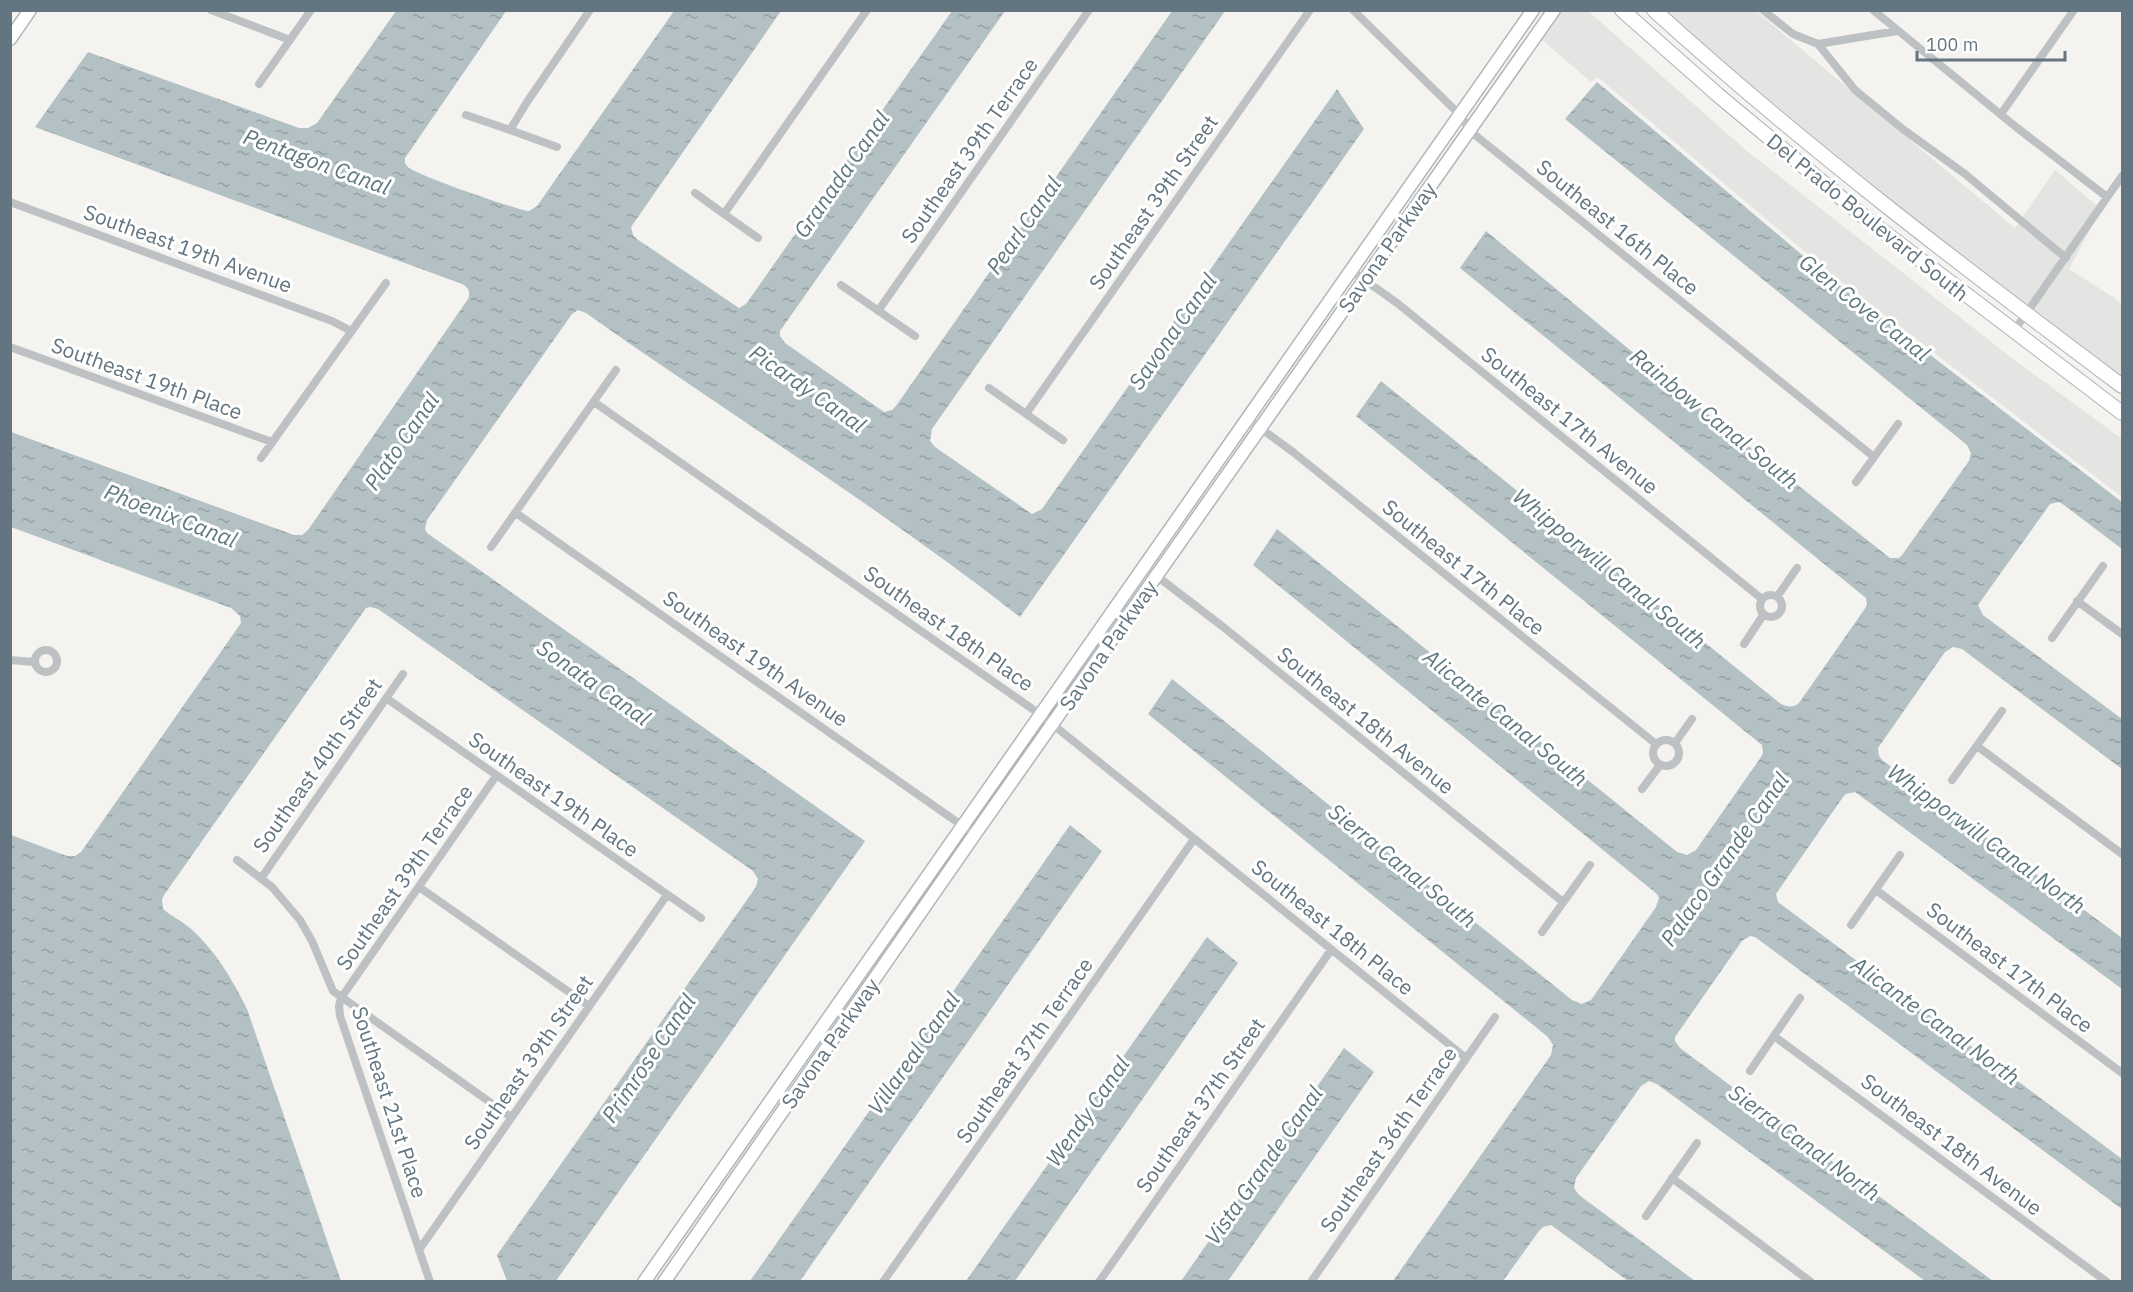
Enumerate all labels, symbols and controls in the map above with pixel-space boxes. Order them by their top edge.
scale bar [1917,24,2066,62]
text: 100 m [1926,33,1978,56]
street label: Southeast 39th Terrace [894,52,1044,248]
water label: Granada Canal [787,105,895,243]
street label: Southeast 39th Street [1082,109,1224,295]
water label: Pentagon Canal [240,121,394,201]
street label: Del Prado Boulevard South [1761,127,1975,307]
street label: Southeast 16th Place [1531,153,1705,301]
water label: Pearl Canal [979,170,1067,279]
street label: Savona Parkway [1332,176,1443,318]
street label: Southeast 19th Avenue [80,197,296,299]
water label: Glen Cove Canal [1794,247,1936,367]
water label: Savona Canal [1121,267,1223,395]
street label: Southeast 19th Place [48,330,246,426]
water label: Picardy Canal [744,337,872,439]
street label: Southeast 17th Avenue [1476,340,1664,500]
water label: Rainbow Canal South [1625,341,1805,495]
water label: Plato Canal [357,386,445,495]
water label: Phoenix Canal [100,476,242,554]
water label: Whipporwill Canal South [1508,481,1712,655]
street label: Southeast 17th Place [1377,493,1551,641]
street label: Southeast 18th Place [858,559,1040,697]
street label: Savona Parkway [1053,574,1164,716]
street label: Southeast 19th Avenue [658,583,854,733]
water label: Sonata Canal [532,632,656,732]
street label: Southeast 18th Avenue [1272,640,1460,800]
water label: Alicante Canal South [1417,641,1594,792]
street label: Southeast 40th Street [246,672,388,858]
street label: Southeast 19th Place [463,725,645,863]
water label: Whipporwill Canal North [1882,756,2092,920]
water label: Palaco Grande Canal [1653,766,1795,952]
street label: Southeast 39th Terrace [329,779,479,975]
water label: Sierra Canal South [1323,796,1483,934]
street label: Southeast 18th Place [1246,853,1420,1001]
street label: Southeast 17th Place [1921,895,2099,1039]
water label: Alicante Canal North [1845,949,2026,1091]
street label: Southeast 37th Terrace [949,952,1099,1148]
street label: Southeast 39th Street [457,969,599,1155]
street label: Savona Parkway [775,972,886,1114]
water label: Villareal Canal [860,986,966,1120]
water label: Primrose Canal [594,988,702,1128]
street label: Southeast 21st Place [346,1003,434,1201]
street label: Southeast 37th Street [1129,1012,1271,1198]
street label: Southeast 36th Terrace [1313,1041,1463,1237]
water label: Wendy Canal [1038,1050,1136,1172]
street label: Southeast 18th Avenue [1856,1067,2048,1221]
water label: Sierra Canal North [1724,1077,1886,1207]
water label: Vista Grande Canal [1197,1080,1329,1250]

